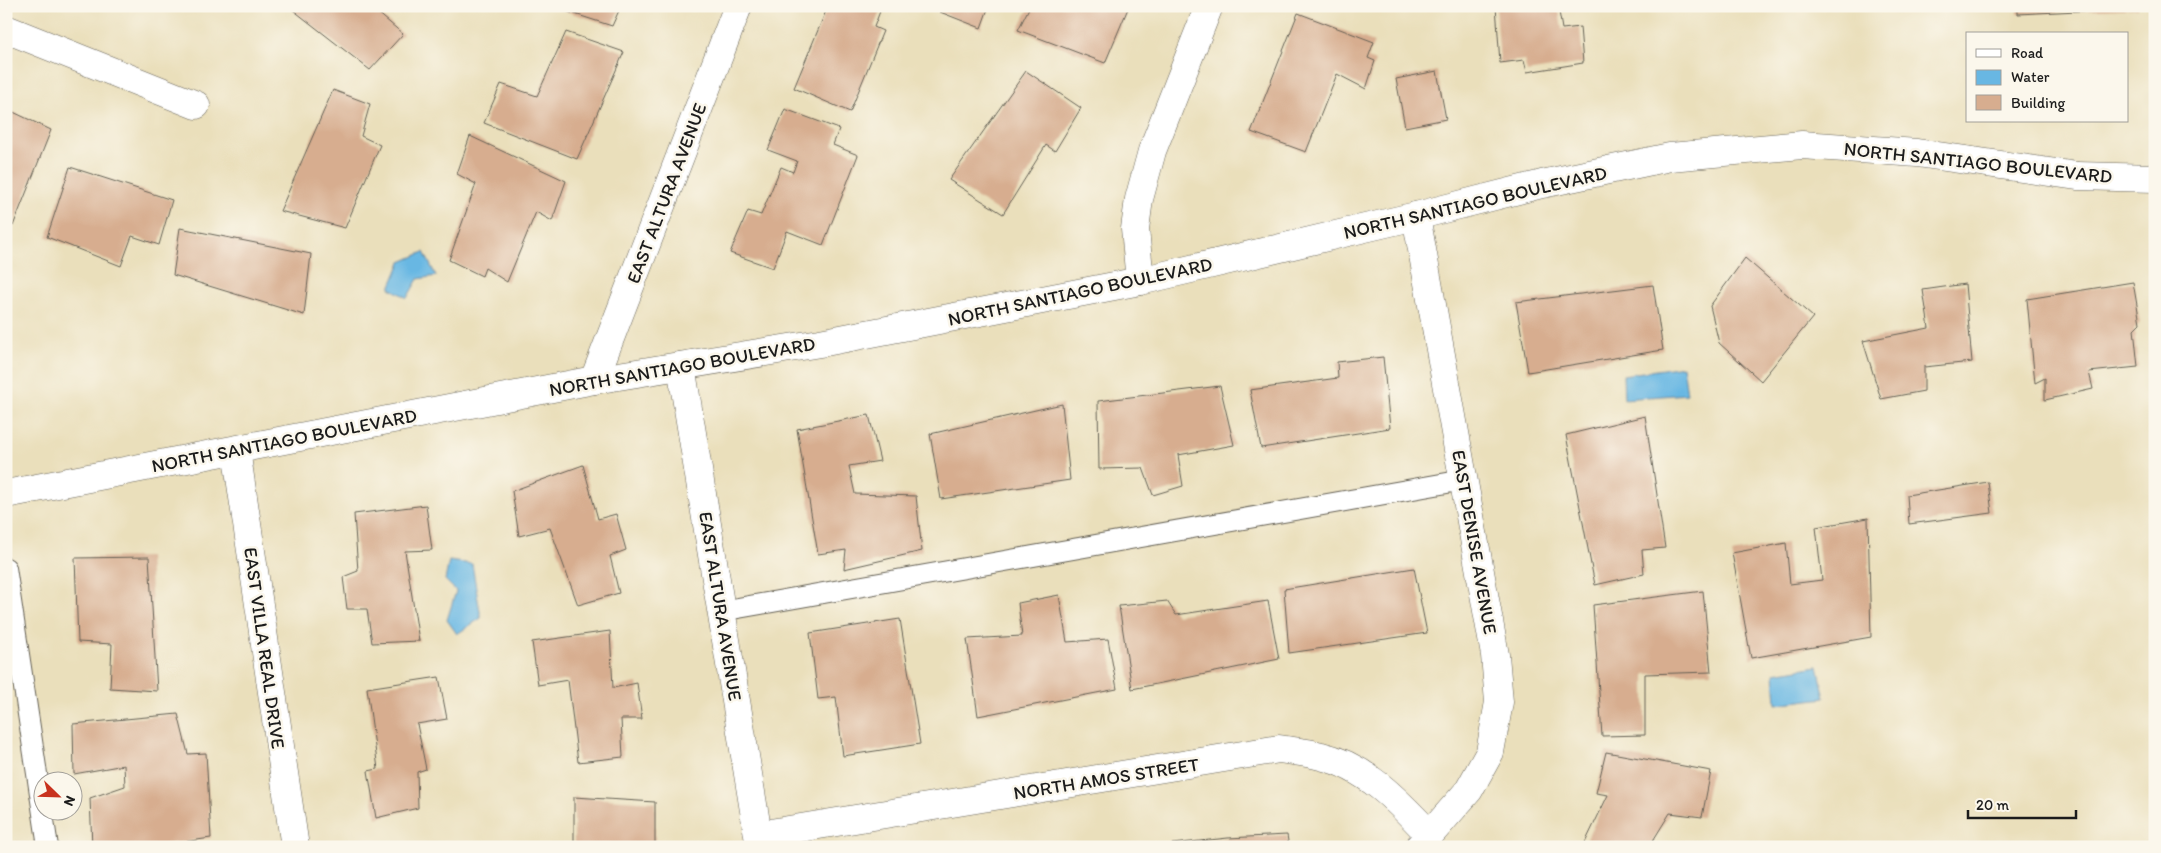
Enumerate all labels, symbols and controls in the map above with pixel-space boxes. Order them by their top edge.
legend [1966,32,2128,122]
text: Road [2011,44,2044,62]
text: Water [2011,68,2050,86]
text: Building [2011,94,2065,112]
street label: EAST ALTURA AVENUE [621,100,711,287]
street label: NORTH SANTIAGO BOULEVARD [1843,137,2113,188]
street label: NORTH SANTIAGO BOULEVARD [1341,161,1609,244]
street label: NORTH SANTIAGO BOULEVARD [946,252,1214,331]
street label: NORTH SANTIAGO BOULEVARD [547,332,817,401]
street label: NORTH SANTIAGO BOULEVARD [149,403,419,478]
street label: EAST DENISE AVENUE [1447,448,1502,636]
street label: EAST ALTURA AVENUE [694,510,747,702]
street label: EAST VILLA REAL DRIVE [239,546,290,751]
street label: NORTH AMOS STREET [1012,752,1201,805]
north arrow [32,770,82,820]
scale bar [1968,788,2076,820]
text: N [60,793,79,809]
text: 20 m [1976,796,2010,814]

